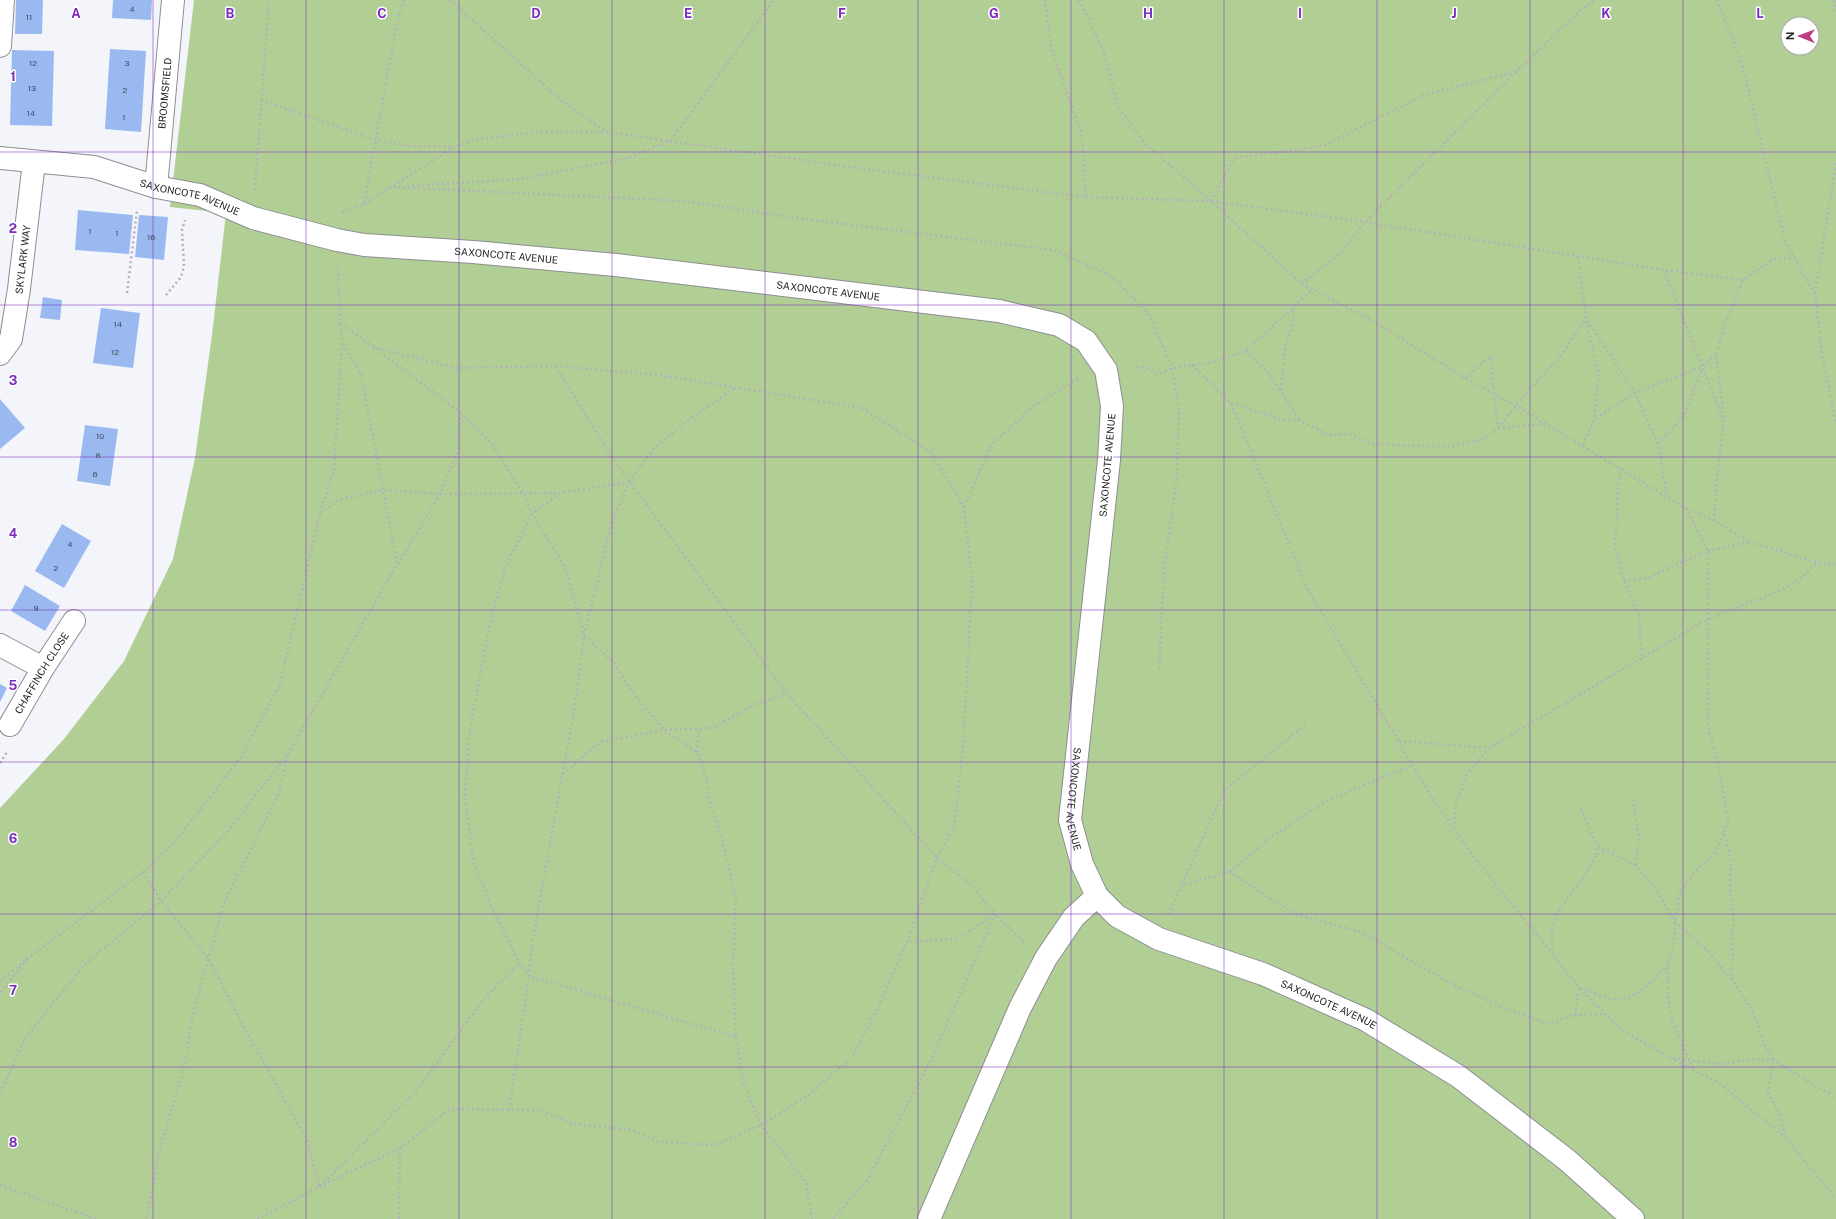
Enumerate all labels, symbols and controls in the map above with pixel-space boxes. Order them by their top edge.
house number: 4 [129,4,135,14]
text: A [71,6,81,21]
text: B [226,6,235,21]
text: C [377,6,387,21]
text: D [531,6,541,21]
text: E [684,6,692,21]
text: F [838,6,846,21]
text: G [989,6,999,21]
text: H [1143,6,1153,21]
text: I [1298,6,1302,21]
text: J [1451,6,1457,21]
text: K [1601,6,1611,21]
text: L [1756,6,1764,21]
house number: 11 [26,12,32,22]
north arrow [1780,16,1820,56]
text: N [1784,31,1796,40]
street label: BROOMSFIELD [155,57,174,130]
house number: 12 [29,58,37,68]
house number: 3 [124,58,130,68]
text: 1 [10,69,16,84]
house number: 13 [28,83,36,93]
house number: 2 [123,85,128,95]
house number: 14 [27,108,35,118]
house number: 1 [122,112,126,122]
street label: SAXONCOTE AVENUE [138,176,242,218]
text: 2 [9,221,17,236]
street label: SKYLARK WAY [12,224,33,295]
house number: 1 [88,226,92,236]
house number: 1 [115,228,119,238]
house number: 16 [147,232,155,242]
street label: SAXONCOTE AVENUE [454,245,559,266]
street label: SAXONCOTE AVENUE [776,278,881,303]
house number: 14 [114,319,122,329]
house number: 12 [111,347,119,357]
text: 3 [9,373,18,388]
street label: SAXONCOTE AVENUE [1096,413,1118,517]
house number: 10 [96,431,104,441]
house number: 8 [95,450,101,460]
house number: 6 [93,469,98,479]
text: 4 [9,526,18,541]
house number: 4 [67,539,73,549]
house number: 2 [54,563,59,573]
house number: 9 [34,603,39,613]
street label: CHAFFINCH CLOSE [12,630,71,716]
text: 5 [9,678,18,693]
street label: SAXONCOTE AVENUE [1064,747,1084,852]
text: 6 [9,831,18,846]
street label: SAXONCOTE AVENUE [1279,977,1379,1031]
text: 7 [9,983,17,998]
text: 8 [9,1135,18,1150]

